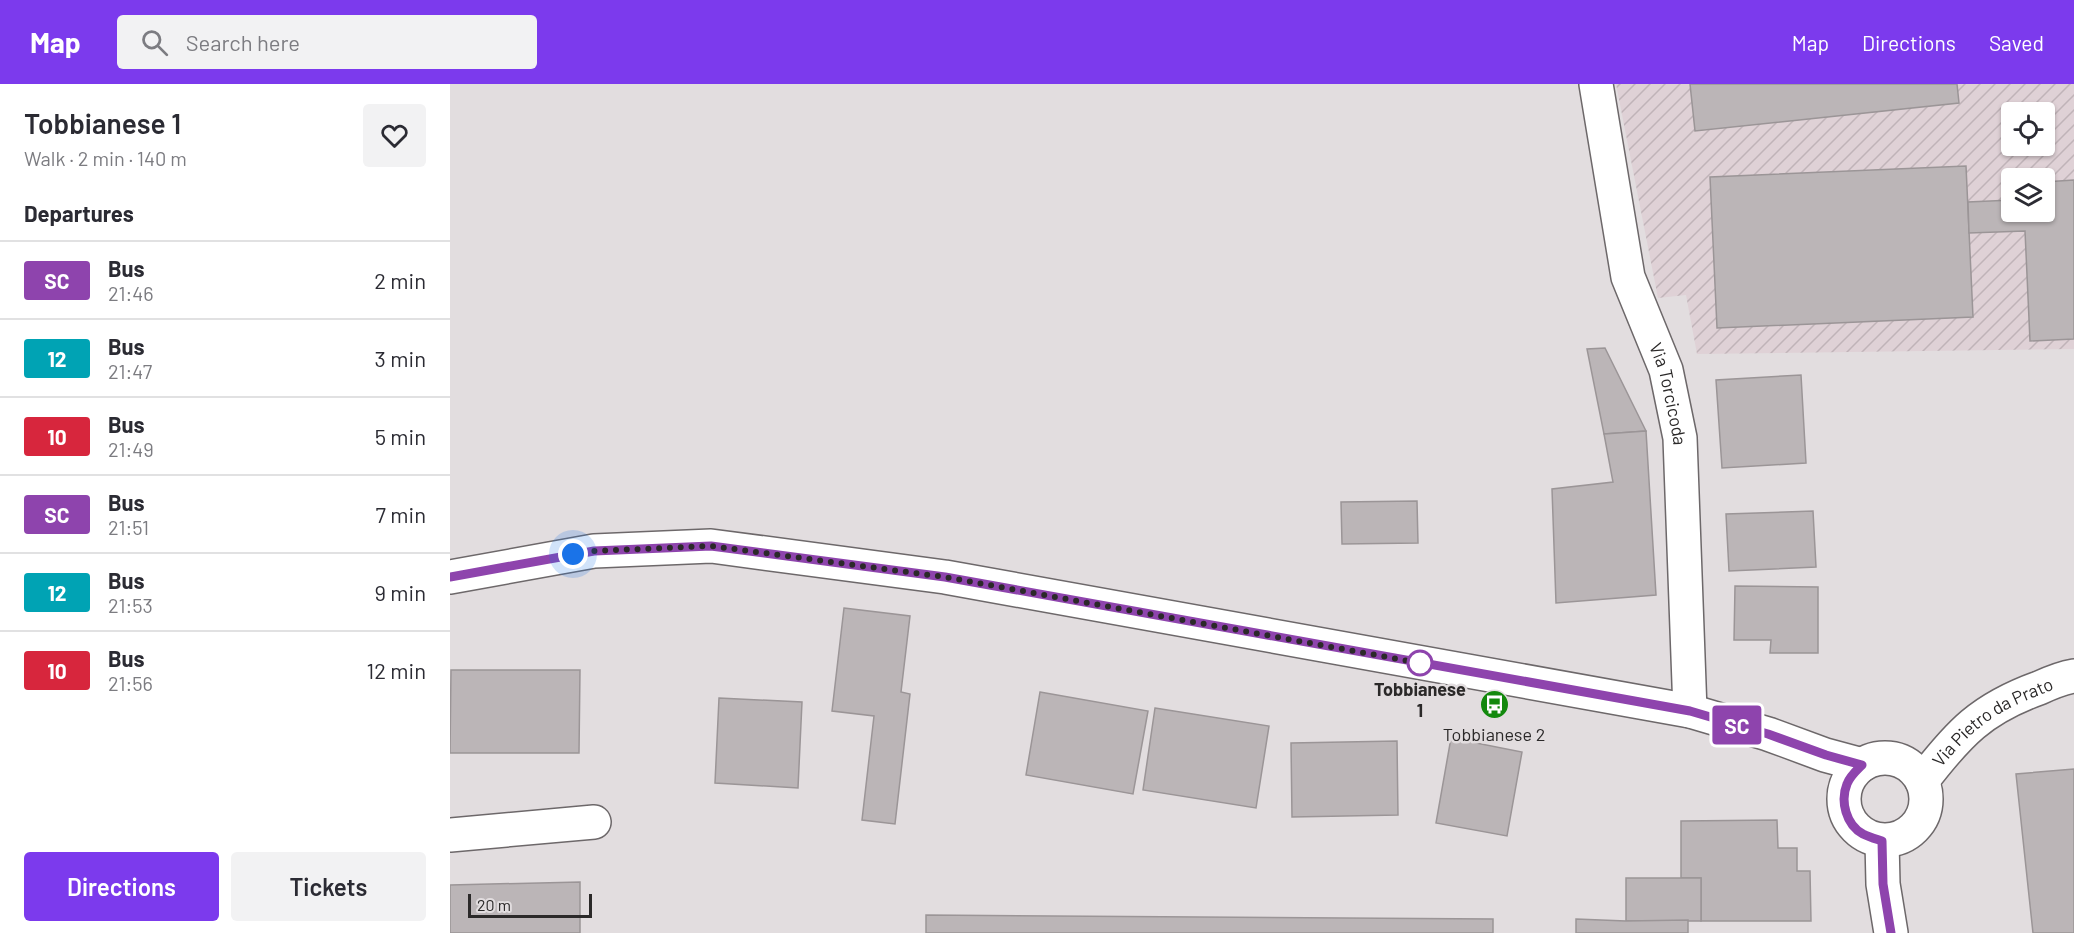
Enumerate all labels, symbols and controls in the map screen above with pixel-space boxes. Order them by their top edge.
search box [117,15,537,69]
text: Map [30,25,81,59]
icon: search [138,26,171,59]
text: Search here [186,29,300,55]
text: Map [1792,30,1829,55]
text: Directions [1862,30,1956,55]
text: Saved [1989,30,2044,55]
map controls [2001,102,2055,222]
button: locate [2001,102,2055,156]
button: heart [363,104,426,167]
text: Tobbianese 1 [24,106,181,140]
text: Walk · 2 min · 140 m [24,146,187,170]
button: layers [2001,168,2055,222]
text: Departures [24,200,134,226]
text: Bus [108,255,145,281]
text: 2 min [374,267,426,293]
text: SC [44,268,70,293]
text: 21:46 [108,281,154,305]
text: Bus [108,333,145,359]
street label: Via Torcicoda [1645,339,1691,446]
text: 3 min [375,345,426,371]
text: 12 [47,346,67,371]
text: 21:47 [108,359,152,383]
text: Bus [108,411,145,437]
text: 5 min [375,423,426,449]
text: 10 [47,424,67,449]
text: 21:49 [108,437,154,461]
text: Bus [108,489,145,515]
text: 7 min [376,501,426,527]
text: SC [44,502,70,527]
text: 21:51 [108,515,149,539]
your location [558,539,588,569]
text: Bus [108,567,145,593]
text: 9 min [374,579,426,605]
text: 12 [47,580,67,605]
text: 21:53 [108,593,153,617]
text: Bus [108,645,145,671]
marker: Tobbianese 1 [1407,650,1433,676]
text: 12 min [366,657,426,683]
text: 10 [47,658,67,683]
text: 21:56 [108,671,153,695]
street label: Via Pietro da Prato [1927,672,2056,771]
place label: Tobbianese 1 [1374,678,1466,721]
bus stop icon: Tobbianese 2 [1478,689,1510,721]
line badge: SC [1710,706,1764,744]
text: SC [1724,713,1750,738]
place label: Tobbianese 2 [1443,723,1545,745]
button: Directions [24,852,219,921]
button: Tickets [231,852,426,921]
scale bar [468,891,592,918]
text: 20 m [477,895,511,914]

